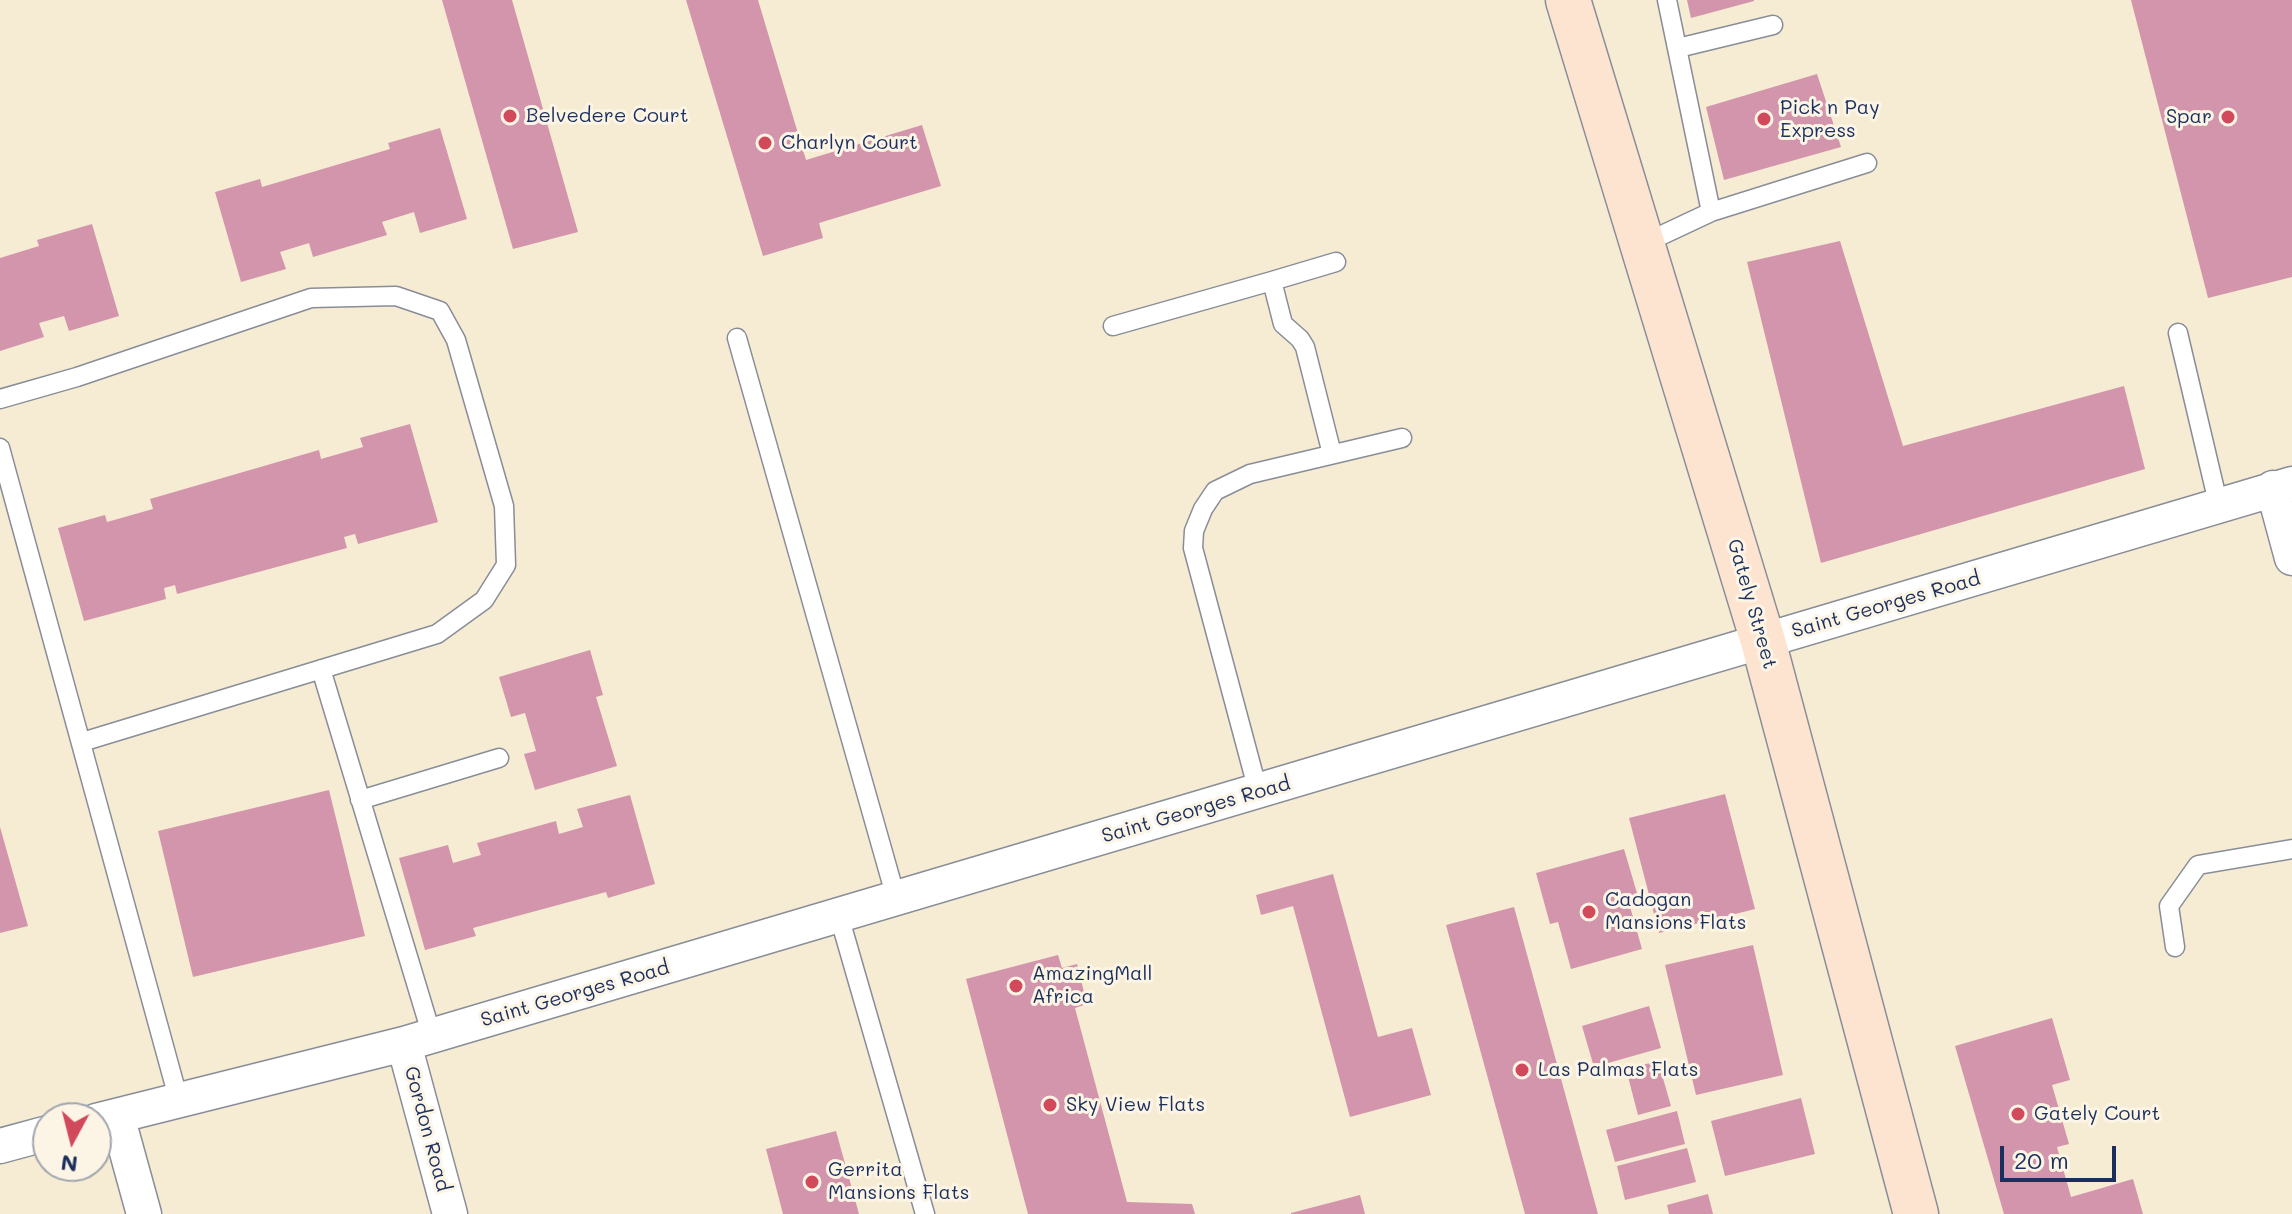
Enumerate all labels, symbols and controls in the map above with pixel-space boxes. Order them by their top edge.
place label: Pick n Pay Express [1780,96,1880,143]
place label: Belvedere Court [526,104,689,128]
place label: Spar [2166,105,2212,129]
marker: Belvedere Court [501,107,519,125]
marker: Spar [2219,108,2237,126]
marker: Pick n Pay Express [1755,110,1773,128]
place label: Charlyn Court [781,131,918,155]
marker: Charlyn Court [756,134,774,152]
street label: Gately Street [1722,536,1782,672]
street label: Saint Georges Road [1789,567,1983,643]
street label: Saint Georges Road [1099,772,1293,848]
place label: Cadogan Mansions Flats [1605,888,1747,935]
marker: Cadogan Mansions Flats [1580,903,1598,921]
street label: Saint Georges Road [478,956,672,1032]
place label: AmazingMall Africa [1032,962,1153,1009]
marker: AmazingMall Africa [1007,977,1025,995]
place label: Las Palmas Flats [1538,1058,1698,1082]
marker: Las Palmas Flats [1513,1061,1531,1079]
street label: Gordon Road [399,1064,455,1194]
place label: Sky View Flats [1066,1093,1205,1117]
marker: Sky View Flats [1041,1096,1059,1114]
north arrow [32,1102,112,1182]
place label: Gately Court [2034,1102,2160,1126]
marker: Gately Court [2009,1105,2027,1123]
scale bar [2004,1130,2120,1180]
text: 20 m [2014,1144,2069,1175]
text: N [59,1149,79,1180]
place label: Gerrita Mansions Flats [828,1158,970,1205]
marker: Gerrita Mansions Flats [803,1173,821,1191]

